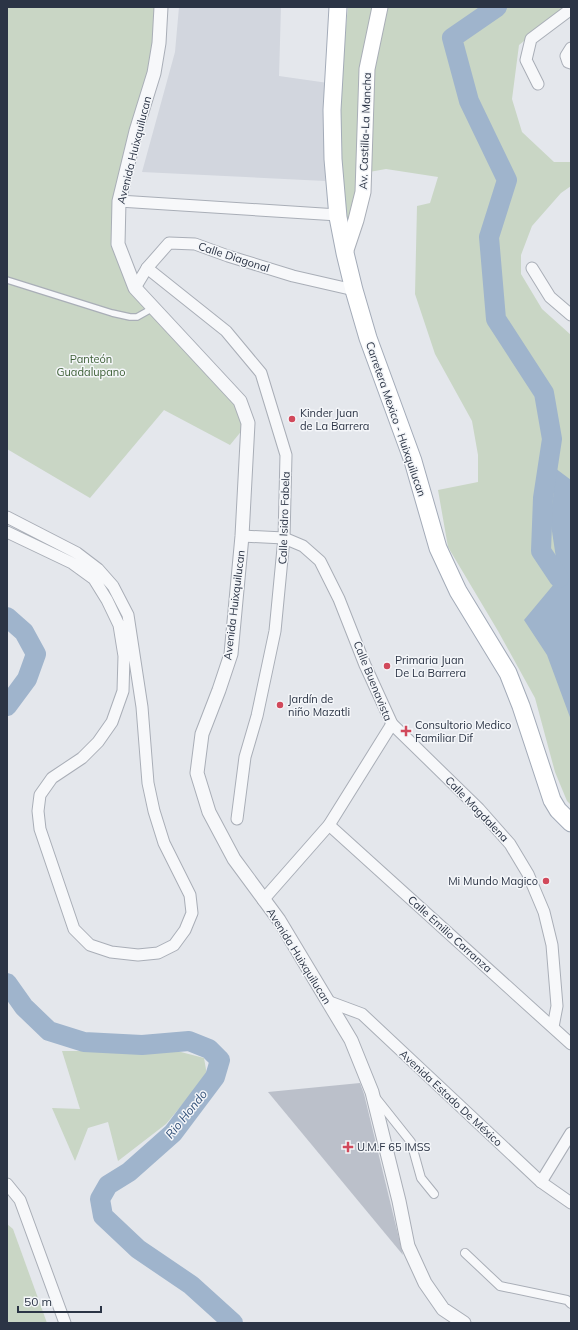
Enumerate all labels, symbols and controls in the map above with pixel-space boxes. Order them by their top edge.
street label: Av. Castilla-La Mancha [356,72,374,190]
street label: Avenida Huixquilucan [114,95,154,205]
street label: Calle Diagonal [197,239,271,275]
street label: Carretera Mexico - Huixquilucan [363,340,429,498]
park label: Panteón Guadalupano [56,352,126,379]
place label: Kinder Juan de La Barrera [300,406,369,433]
marker: Kinder Juan de La Barrera [287,414,297,424]
street label: Calle Isidro Fabela [275,471,293,565]
street label: Avenida Huixquilucan [220,549,248,661]
street label: Calle Buenavista [351,639,395,723]
place label: Primaria Juan De La Barrera [395,653,466,680]
marker: Primaria Juan De La Barrera [382,661,392,671]
place label: Jardín de niño Mazatli [288,692,350,719]
marker: Jardín de niño Mazatli [275,700,285,710]
place label: Consultorio Medico Familiar Dif [415,718,511,745]
marker: Consultorio Medico Familiar Dif [400,725,412,737]
street label: Calle Magdalena [442,773,512,845]
place label: Mi Mundo Magico [448,874,538,888]
marker: Mi Mundo Magico [541,876,551,886]
street label: Calle Emilio Carranza [405,893,495,975]
street label: Avenida Huixquilucan [264,905,334,1007]
street label: Avenida Estado De México [397,1047,505,1149]
water label: Rio Hondo [162,1087,210,1141]
place label: U.M.F 65 IMSS [357,1140,431,1154]
marker: U.M.F 65 IMSS [342,1141,354,1153]
scale bar [18,1288,101,1314]
text: 50 m [24,1294,52,1309]

